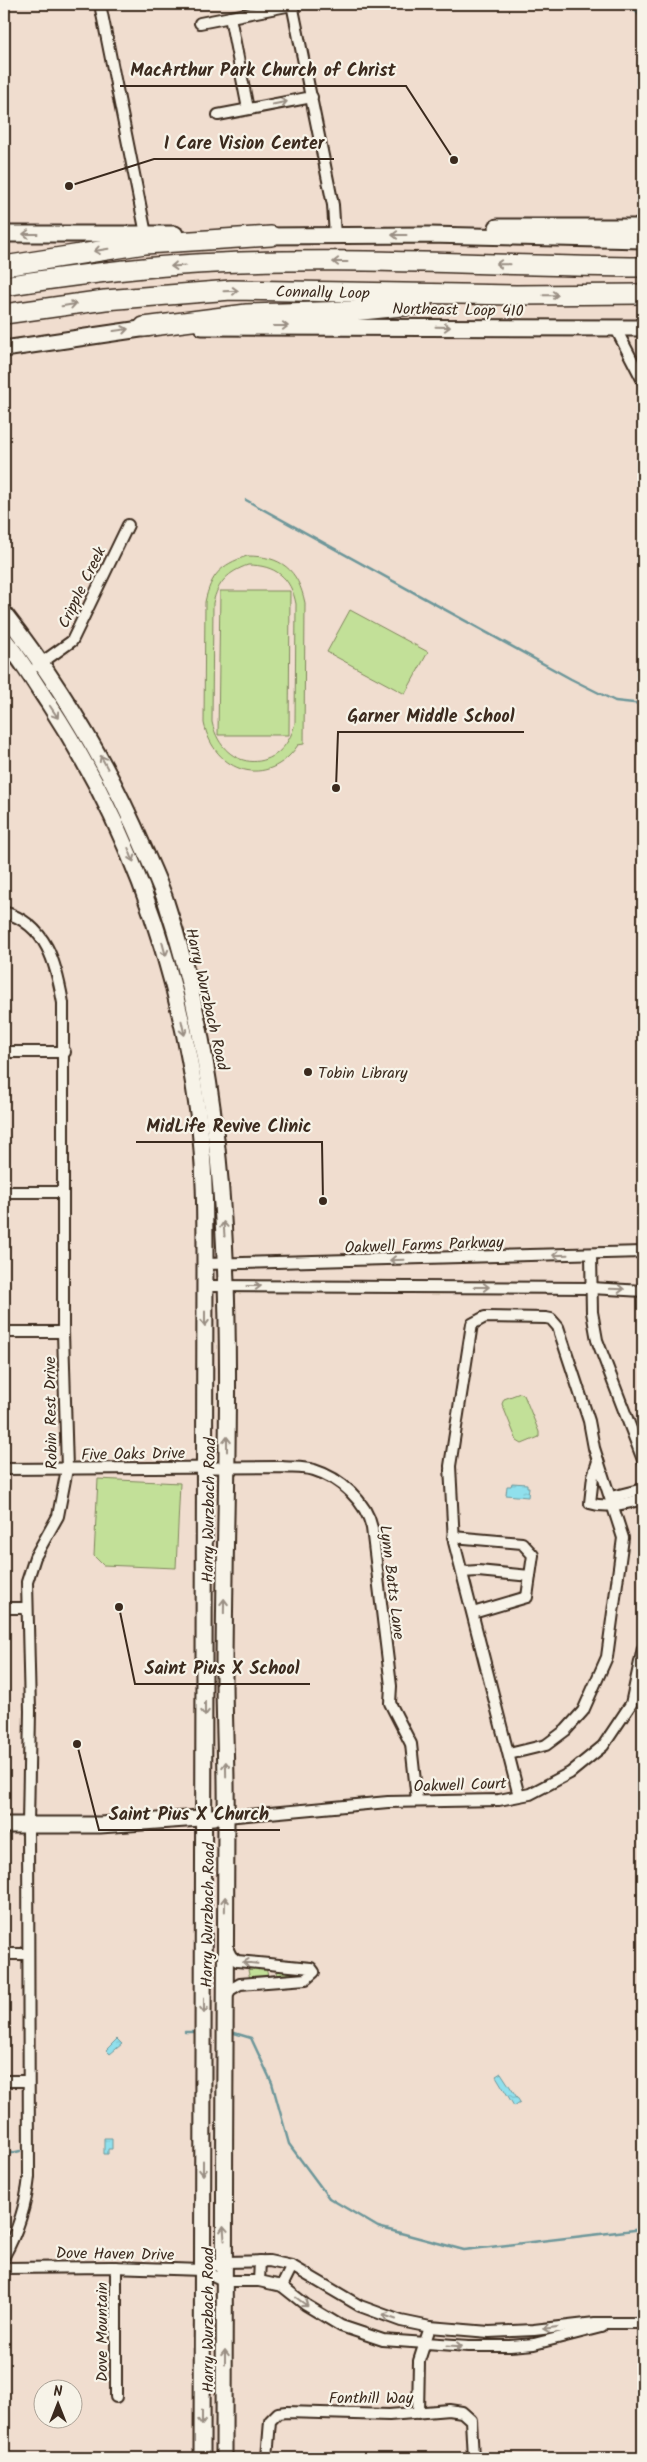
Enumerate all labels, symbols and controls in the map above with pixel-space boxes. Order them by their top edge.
callout: MacArthur Park Church of Christ [120,53,406,86]
text: MacArthur Park Church of Christ [130,57,397,86]
one-way arrow [271,98,287,108]
callout: I Care Vision Center [154,126,334,159]
text: I Care Vision Center [164,130,326,159]
one-way arrow [22,229,38,239]
one-way arrow [391,230,408,240]
one-way arrow [93,245,109,255]
one-way arrow [333,257,349,267]
one-way arrow [495,259,512,269]
one-way arrow [170,261,186,270]
street label: Connally Loop [275,280,370,306]
one-way arrow [223,286,239,295]
one-way arrow [542,290,559,300]
street label: Northeast Loop 410 [392,297,524,324]
one-way arrow [61,300,77,310]
one-way arrow [272,321,288,331]
one-way arrow [435,322,451,331]
one-way arrow [113,325,129,335]
street label: Cripple Creek [52,542,113,633]
callout: Garner Middle School [338,699,524,732]
text: Garner Middle School [348,703,515,732]
one-way arrow [49,705,59,719]
one-way arrow [99,755,109,770]
one-way arrow [127,847,136,862]
street label: Harry Wurzbach Road [178,926,235,1074]
one-way arrow [160,940,169,956]
one-way arrow [179,1020,188,1036]
place label: Tobin Library [318,1061,408,1086]
marker: Tobin Library [302,1066,314,1078]
callout: MidLife Revive Clinic [136,1109,322,1142]
text: MidLife Revive Clinic [146,1113,312,1142]
one-way arrow [219,1221,229,1237]
street label: Oakwell Farms Parkway [344,1230,504,1261]
one-way arrow [552,1250,568,1260]
one-way arrow [389,1255,406,1265]
one-way arrow [246,1281,262,1291]
one-way arrow [473,1282,489,1292]
one-way arrow [609,1284,625,1294]
one-way arrow [200,1311,210,1327]
street label: Robin Rest Drive [38,1356,65,1470]
street label: Harry Wurzbach Road [196,1436,223,1583]
one-way arrow [222,1436,231,1452]
street label: Five Oaks Drive [81,1441,185,1468]
street label: Lynn Batts Lane [372,1524,411,1641]
one-way arrow [220,1598,229,1614]
callout: Saint Pius X School [135,1651,310,1684]
text: Saint Pius X School [145,1655,300,1684]
one-way arrow [200,1701,210,1717]
one-way arrow [221,1761,230,1777]
street label: Oakwell Court [413,1771,508,1800]
callout: Saint Pius X Church [99,1797,280,1830]
text: Saint Pius X Church [109,1801,269,1830]
street label: Harry Wurzbach Road [195,1841,222,1988]
one-way arrow [220,1896,230,1912]
one-way arrow [243,1958,259,1968]
one-way arrow [199,1998,209,2014]
one-way arrow [198,2160,208,2176]
one-way arrow [219,2225,229,2241]
street label: Dove Haven Drive [56,2241,174,2268]
street label: Harry Wurzbach Road [196,2246,221,2393]
street label: Dove Mountain [90,2282,115,2382]
one-way arrow [295,2297,309,2307]
one-way arrow [382,2312,397,2321]
one-way arrow [542,2323,558,2333]
one-way arrow [447,2341,463,2350]
one-way arrow [220,2349,229,2365]
north arrow [32,2380,82,2430]
text: N [54,2381,63,2403]
street label: Fonthill Way [329,2386,414,2411]
one-way arrow [197,2410,207,2426]

